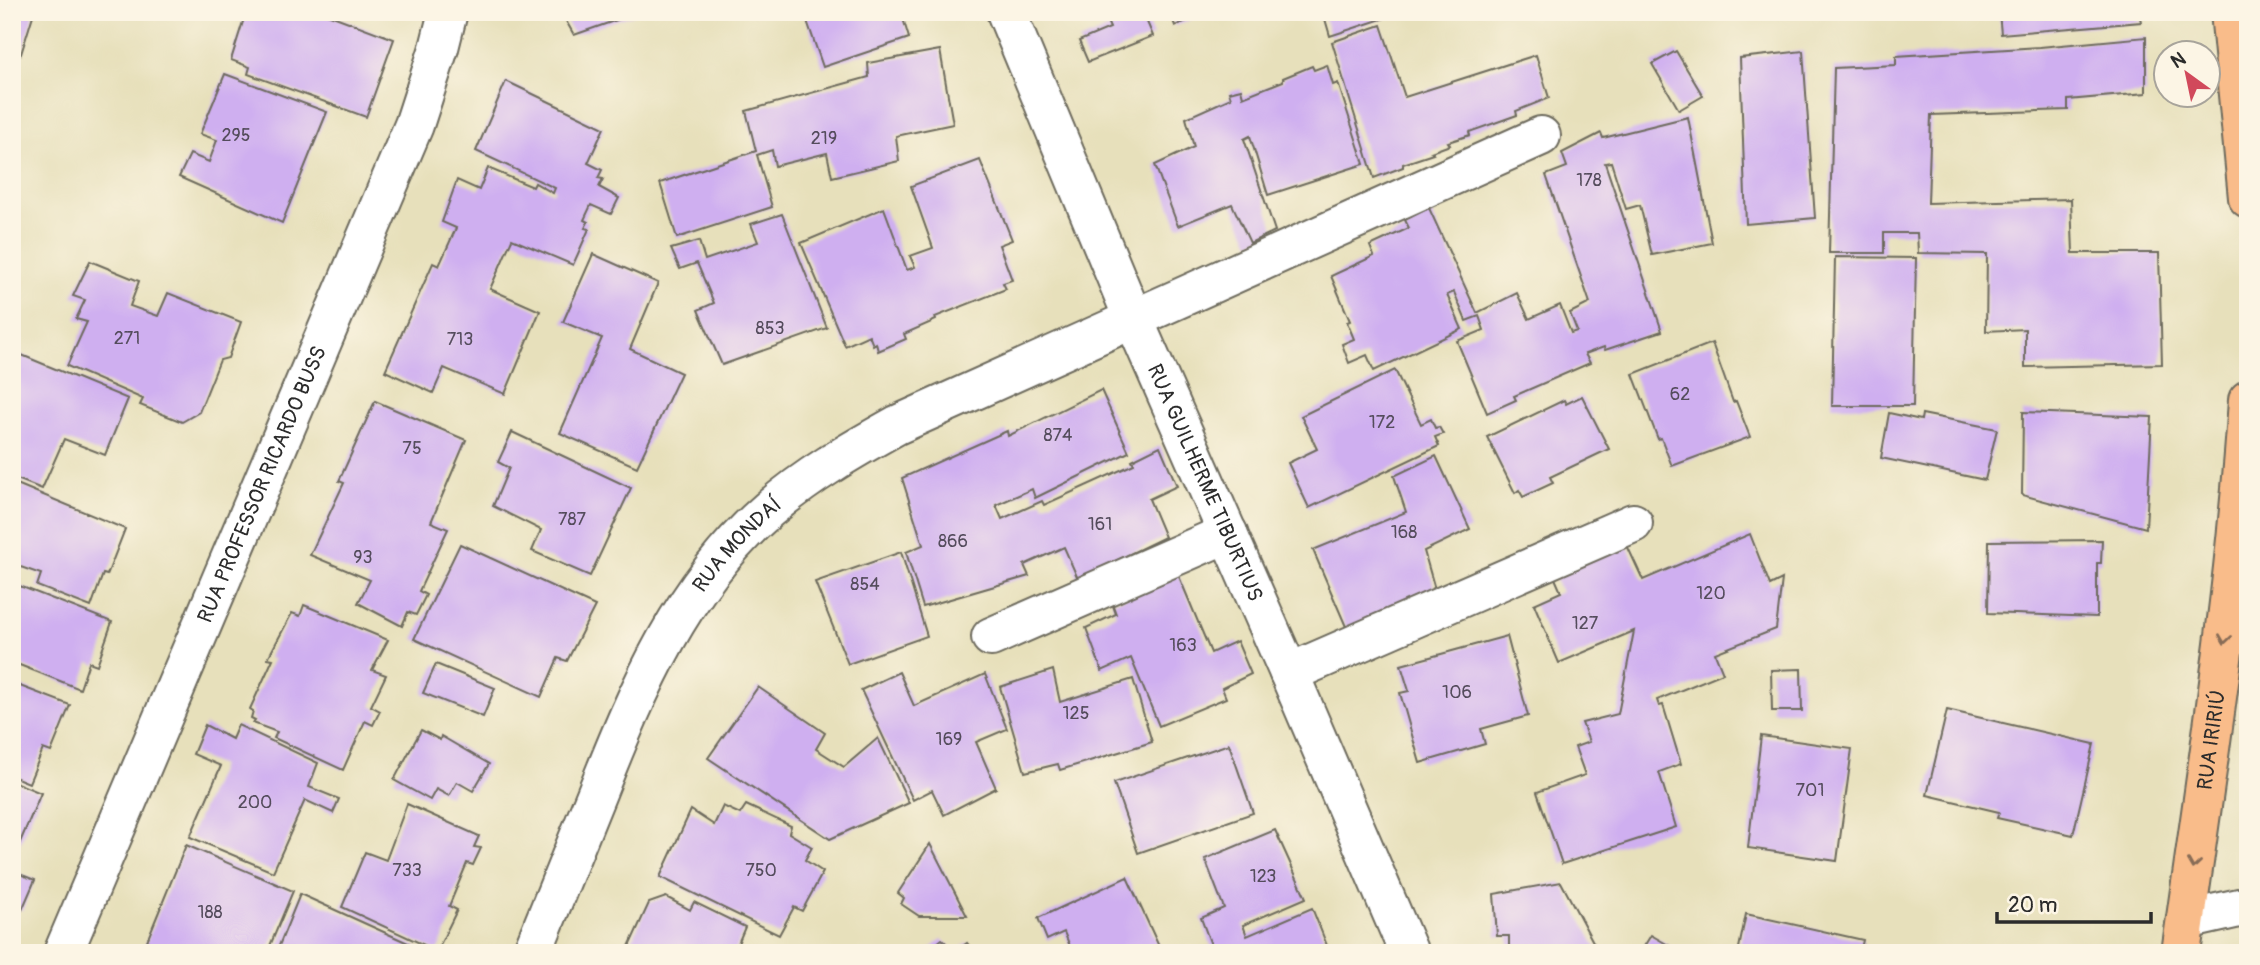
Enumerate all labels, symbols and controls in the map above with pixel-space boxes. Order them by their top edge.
north arrow [2152,38,2222,108]
text: N [2166,47,2190,74]
house number: 295 [221,124,251,147]
house number: 219 [811,127,837,150]
house number: 178 [1576,169,1602,192]
house number: 853 [756,317,784,340]
house number: 271 [114,327,140,350]
house number: 713 [447,328,473,351]
street label: RUA PROFESSOR RICARDO BUSS [192,342,333,627]
street label: RUA GUILHERME TIBURTIUS [1141,360,1269,605]
house number: 62 [1670,383,1690,406]
house number: 172 [1369,411,1395,434]
house number: 874 [1043,424,1073,447]
house number: 75 [402,437,422,460]
street label: RUA MONDAÍ [687,491,787,598]
house number: 787 [558,508,587,531]
house number: 161 [1088,513,1112,536]
house number: 168 [1391,521,1417,544]
house number: 866 [938,530,968,553]
house number: 93 [353,546,373,569]
house number: 854 [850,573,880,596]
house number: 120 [1696,582,1726,605]
house number: 127 [1572,612,1599,635]
one-way arrow [2217,633,2232,644]
house number: 163 [1169,634,1197,657]
house number: 106 [1442,681,1472,704]
street label: RUA IRIRIÚ [2191,689,2232,792]
house number: 125 [1063,702,1089,725]
house number: 169 [936,728,962,751]
house number: 701 [1796,779,1824,802]
house number: 200 [238,791,272,814]
one-way arrow [2186,858,2201,870]
house number: 733 [392,859,422,882]
house number: 750 [745,859,777,882]
house number: 123 [1250,865,1276,888]
scale bar [1997,881,2152,925]
text: 20 m [2008,892,2057,919]
house number: 188 [197,901,223,924]

